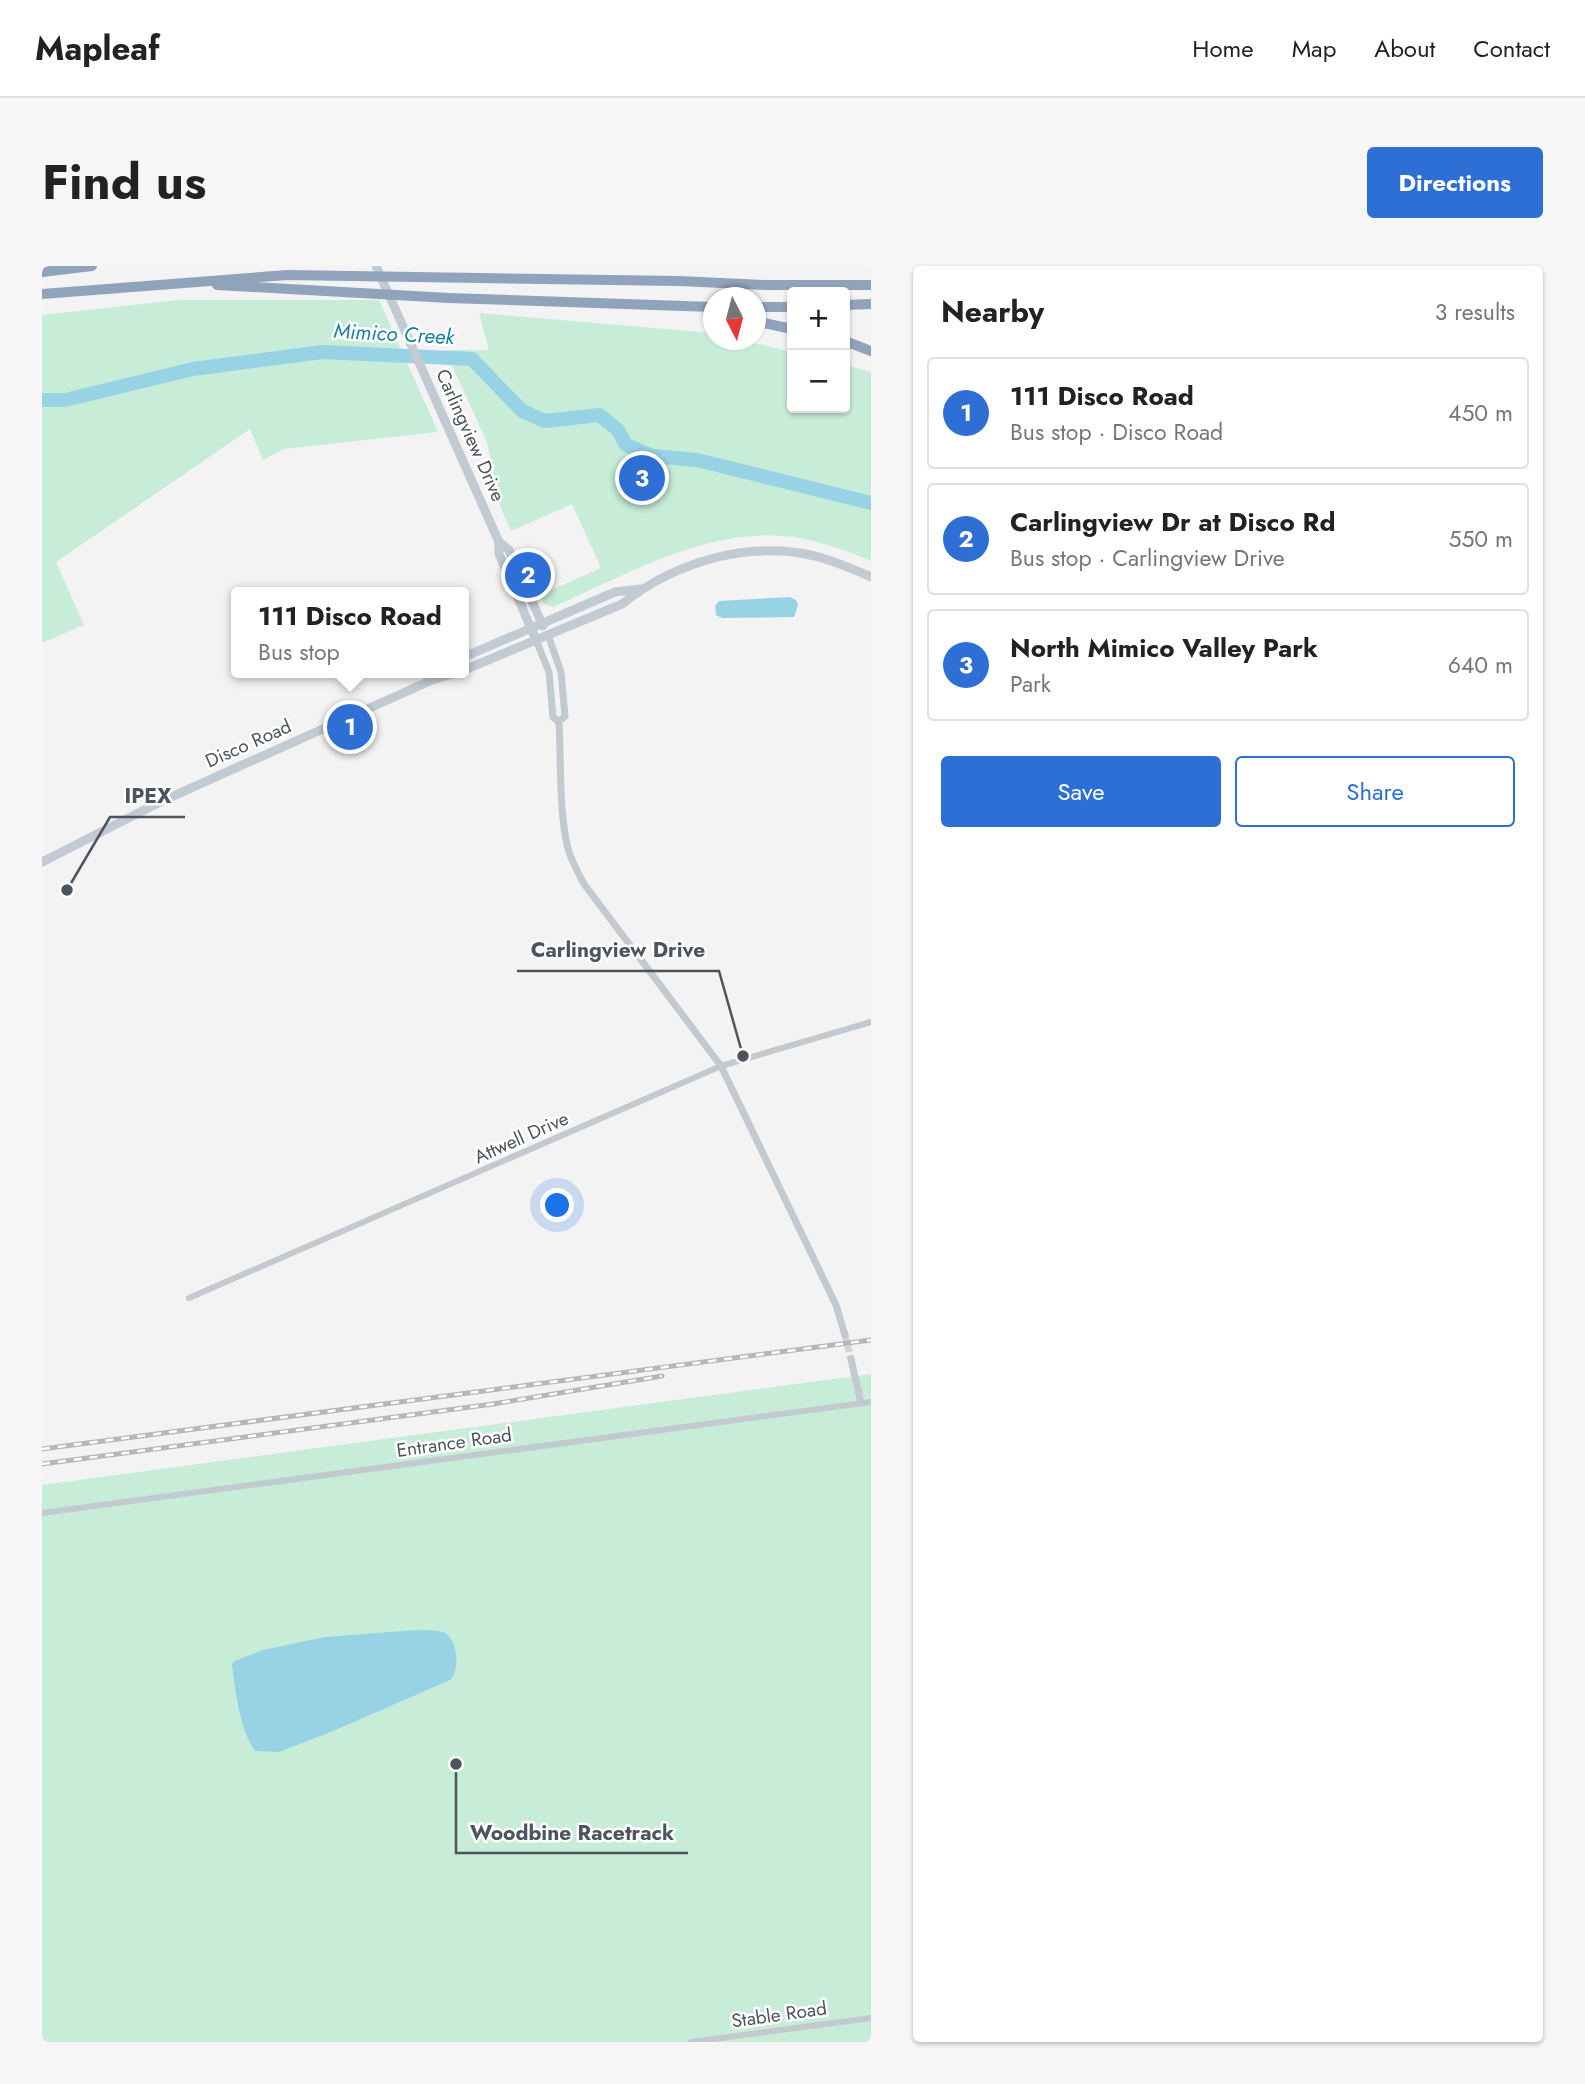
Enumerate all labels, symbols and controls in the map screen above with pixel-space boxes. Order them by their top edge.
text: Mapleaf [35,25,160,72]
text: Home [1192,31,1254,66]
text: Map [1292,31,1336,66]
text: About [1374,31,1435,66]
text: Contact [1473,31,1550,66]
text: Find us [42,147,206,217]
button: Directions [1367,147,1543,218]
north arrow [703,287,766,350]
map controls [787,287,850,413]
button: + [787,287,850,350]
text: Nearby [941,290,1044,333]
text: 3 results [1435,295,1515,329]
water label: Mimico Creek [333,316,456,352]
button: − [787,350,850,413]
street label: Carlingview Drive [429,365,512,506]
text: 111 Disco Road [1010,377,1194,415]
text: 1 [960,396,972,430]
text: 450 m [1448,396,1513,430]
text: Bus stop · Disco Road [1010,415,1223,449]
pin: 3 [619,452,665,504]
text: Carlingview Dr at Disco Rd [1010,503,1335,541]
text: 2 [958,522,974,556]
text: 550 m [1448,522,1513,556]
text: Bus stop · Carlingview Drive [1010,541,1285,575]
pin: 2 [505,549,551,601]
popup [231,587,469,678]
text: 111 Disco Road [258,597,442,635]
text: North Mimico Valley Park [1010,629,1318,667]
text: Bus stop [258,635,340,669]
text: 3 [959,648,973,682]
text: 640 m [1448,648,1513,682]
text: Park [1010,667,1051,701]
pin: 1 [327,701,373,753]
street label: Disco Road [201,712,296,774]
button: Save [941,756,1221,827]
button: Share [1235,756,1515,827]
callout: IPEX [110,775,185,817]
text: IPEX [125,781,172,811]
callout: Carlingview Drive [517,929,719,971]
text: Carlingview Drive [531,935,705,965]
street label: Attwell Drive [470,1105,573,1170]
your location [540,1188,574,1222]
street label: Entrance Road [395,1421,513,1464]
callout: Woodbine Racetrack [456,1811,688,1853]
text: Woodbine Racetrack [470,1818,674,1848]
street label: Stable Road [730,1994,828,2035]

